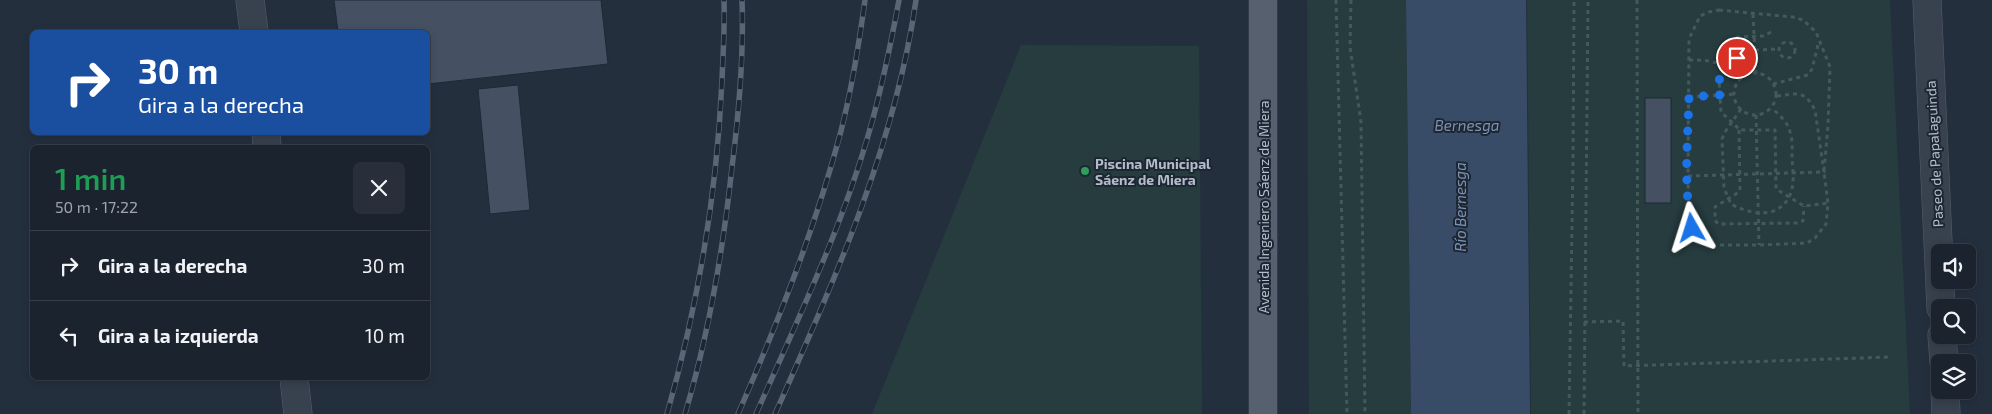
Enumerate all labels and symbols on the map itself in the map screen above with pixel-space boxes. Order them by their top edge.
pin [1716,37,1758,79]
street label: Paseo de Papalaguinda [1922,80,1946,228]
street label: Avenida Ingeniero Sáenz de Miera [1255,100,1272,314]
water label: Bernesga [1435,116,1499,134]
place label: Piscina Municipal Sáenz de Miera [1095,155,1211,188]
water label: Río Bernesga [1451,162,1469,252]
marker: Piscina Municipal Sáenz de Miera [1079,165,1091,177]
position arrow [1665,201,1717,253]

